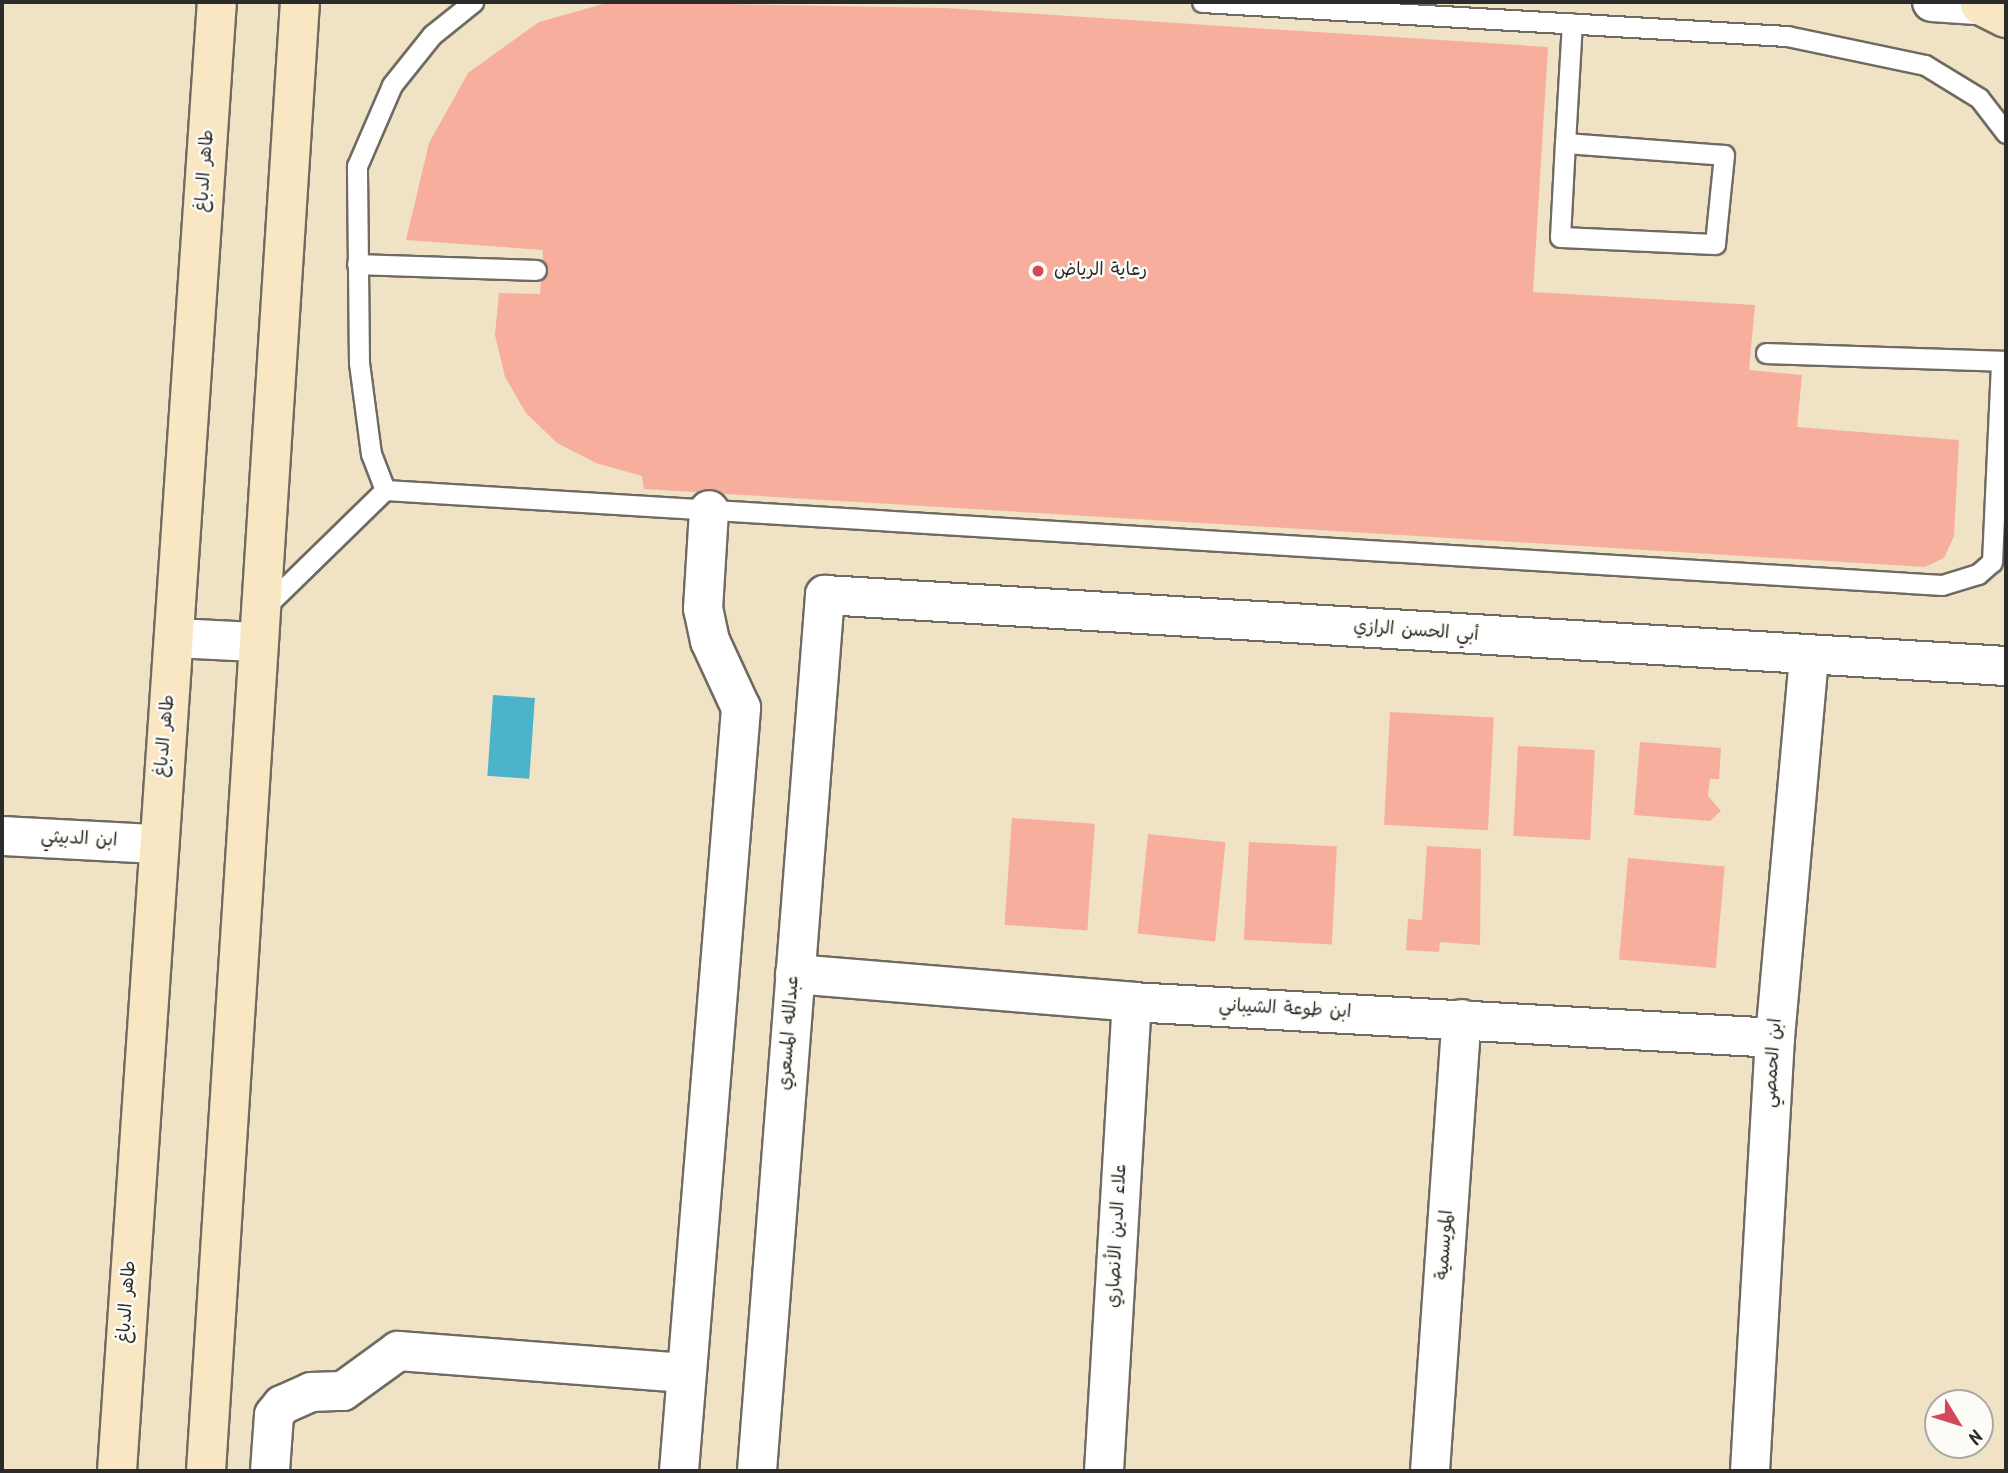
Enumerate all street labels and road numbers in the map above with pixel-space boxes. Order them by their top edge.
street label: طاهر الدباغ [192,129,220,213]
street label: أبي الحسن الرازي [1353,617,1479,647]
street label: طاهر الدباغ [152,694,180,778]
street label: ابن الدبيثي [40,827,118,853]
street label: عبدالله المسعري [775,975,805,1091]
street label: ابن طوعة الشيباني [1218,996,1352,1024]
street label: ابن الحمصي [1760,1017,1788,1109]
street label: علاء الدين الأنصاري [1103,1163,1133,1309]
street label: المويسمية [1433,1209,1459,1281]
street label: طاهر الدباغ [114,1260,142,1344]

